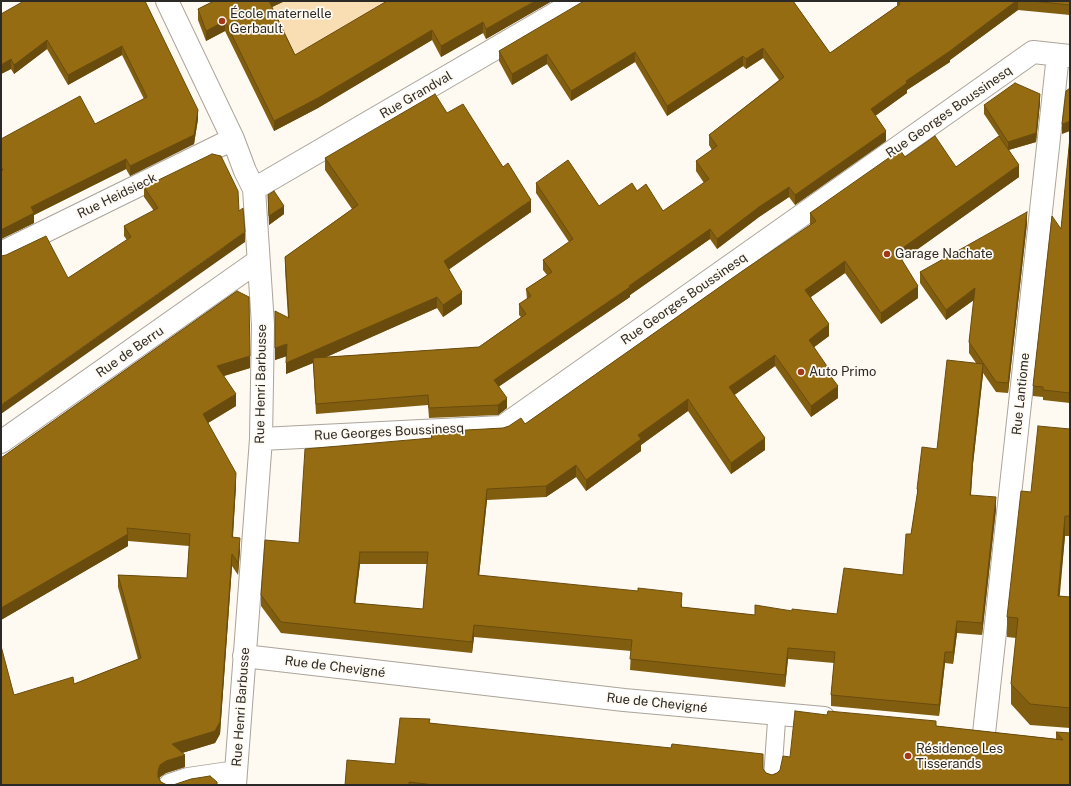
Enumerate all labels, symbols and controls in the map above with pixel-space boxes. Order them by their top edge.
place label: École maternelle Gerbault [230,6,332,37]
marker: École maternelle Gerbault [217,16,227,26]
street label: Rue Georges Boussinesq [883,63,1015,161]
street label: Rue Grandval [377,68,455,122]
street label: Rue Heidsieck [75,170,159,222]
place label: Garage Nachate [895,246,993,262]
marker: Garage Nachate [882,249,892,259]
street label: Rue Georges Boussinesq [618,250,750,348]
street label: Rue de Berru [93,323,167,381]
street label: Rue Henri Barbusse [252,324,270,444]
street label: Rue Lantiome [1009,352,1033,436]
place label: Auto Primo [809,364,876,380]
marker: Auto Primo [796,367,806,377]
street label: Rue Georges Boussinesq [314,420,464,444]
street label: Rue Henri Barbusse [229,647,253,767]
street label: Rue de Chevigné [284,653,386,681]
street label: Rue de Chevigné [606,690,708,716]
place label: Résidence Les Tisserands [916,741,1003,772]
marker: Résidence Les Tisserands [903,751,913,761]

